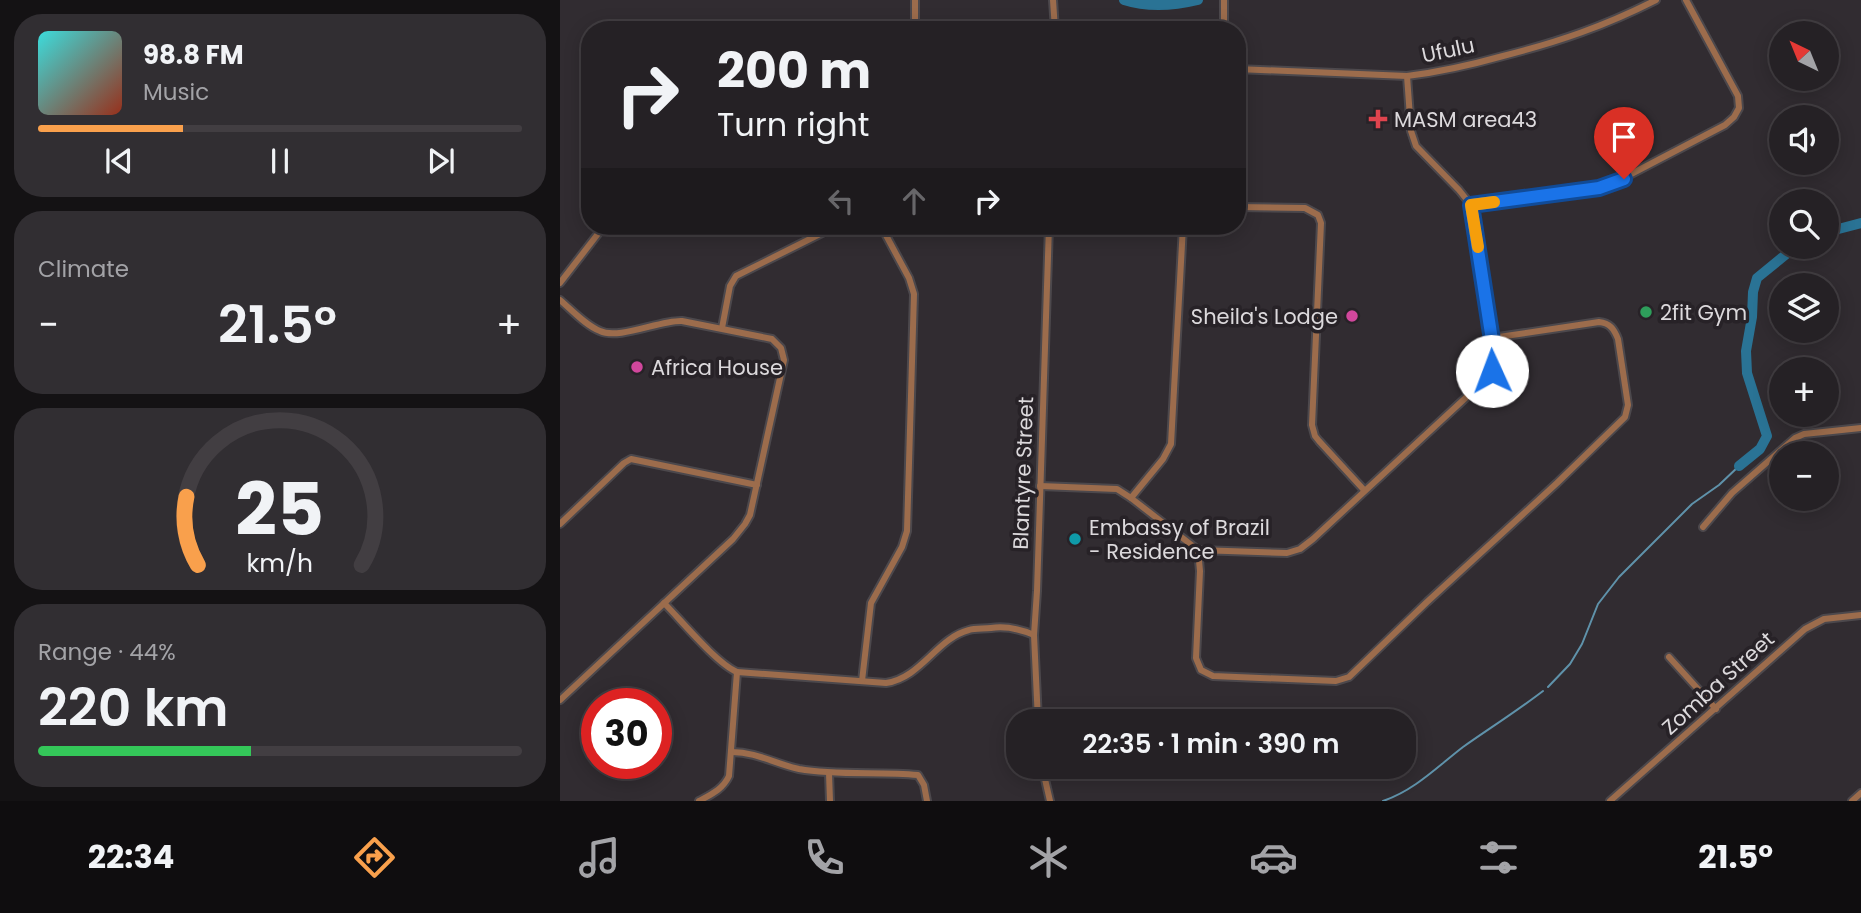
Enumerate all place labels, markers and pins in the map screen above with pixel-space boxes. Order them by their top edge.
place label: MASM area43 [1394,105,1537,134]
pin [1594,107,1654,179]
marker: MASM area43 [1368,109,1388,129]
place label: 2fit Gym [1660,298,1747,327]
place label: Sheila's Lodge [1191,302,1338,331]
marker: 2fit Gym [1638,304,1654,320]
marker: Sheila's Lodge [1344,308,1360,324]
place label: Africa House [651,353,783,382]
marker: Africa House [629,359,645,375]
place label: Embassy of Brazil - Residence [1089,513,1270,566]
marker: Embassy of Brazil - Residence [1067,531,1083,547]

